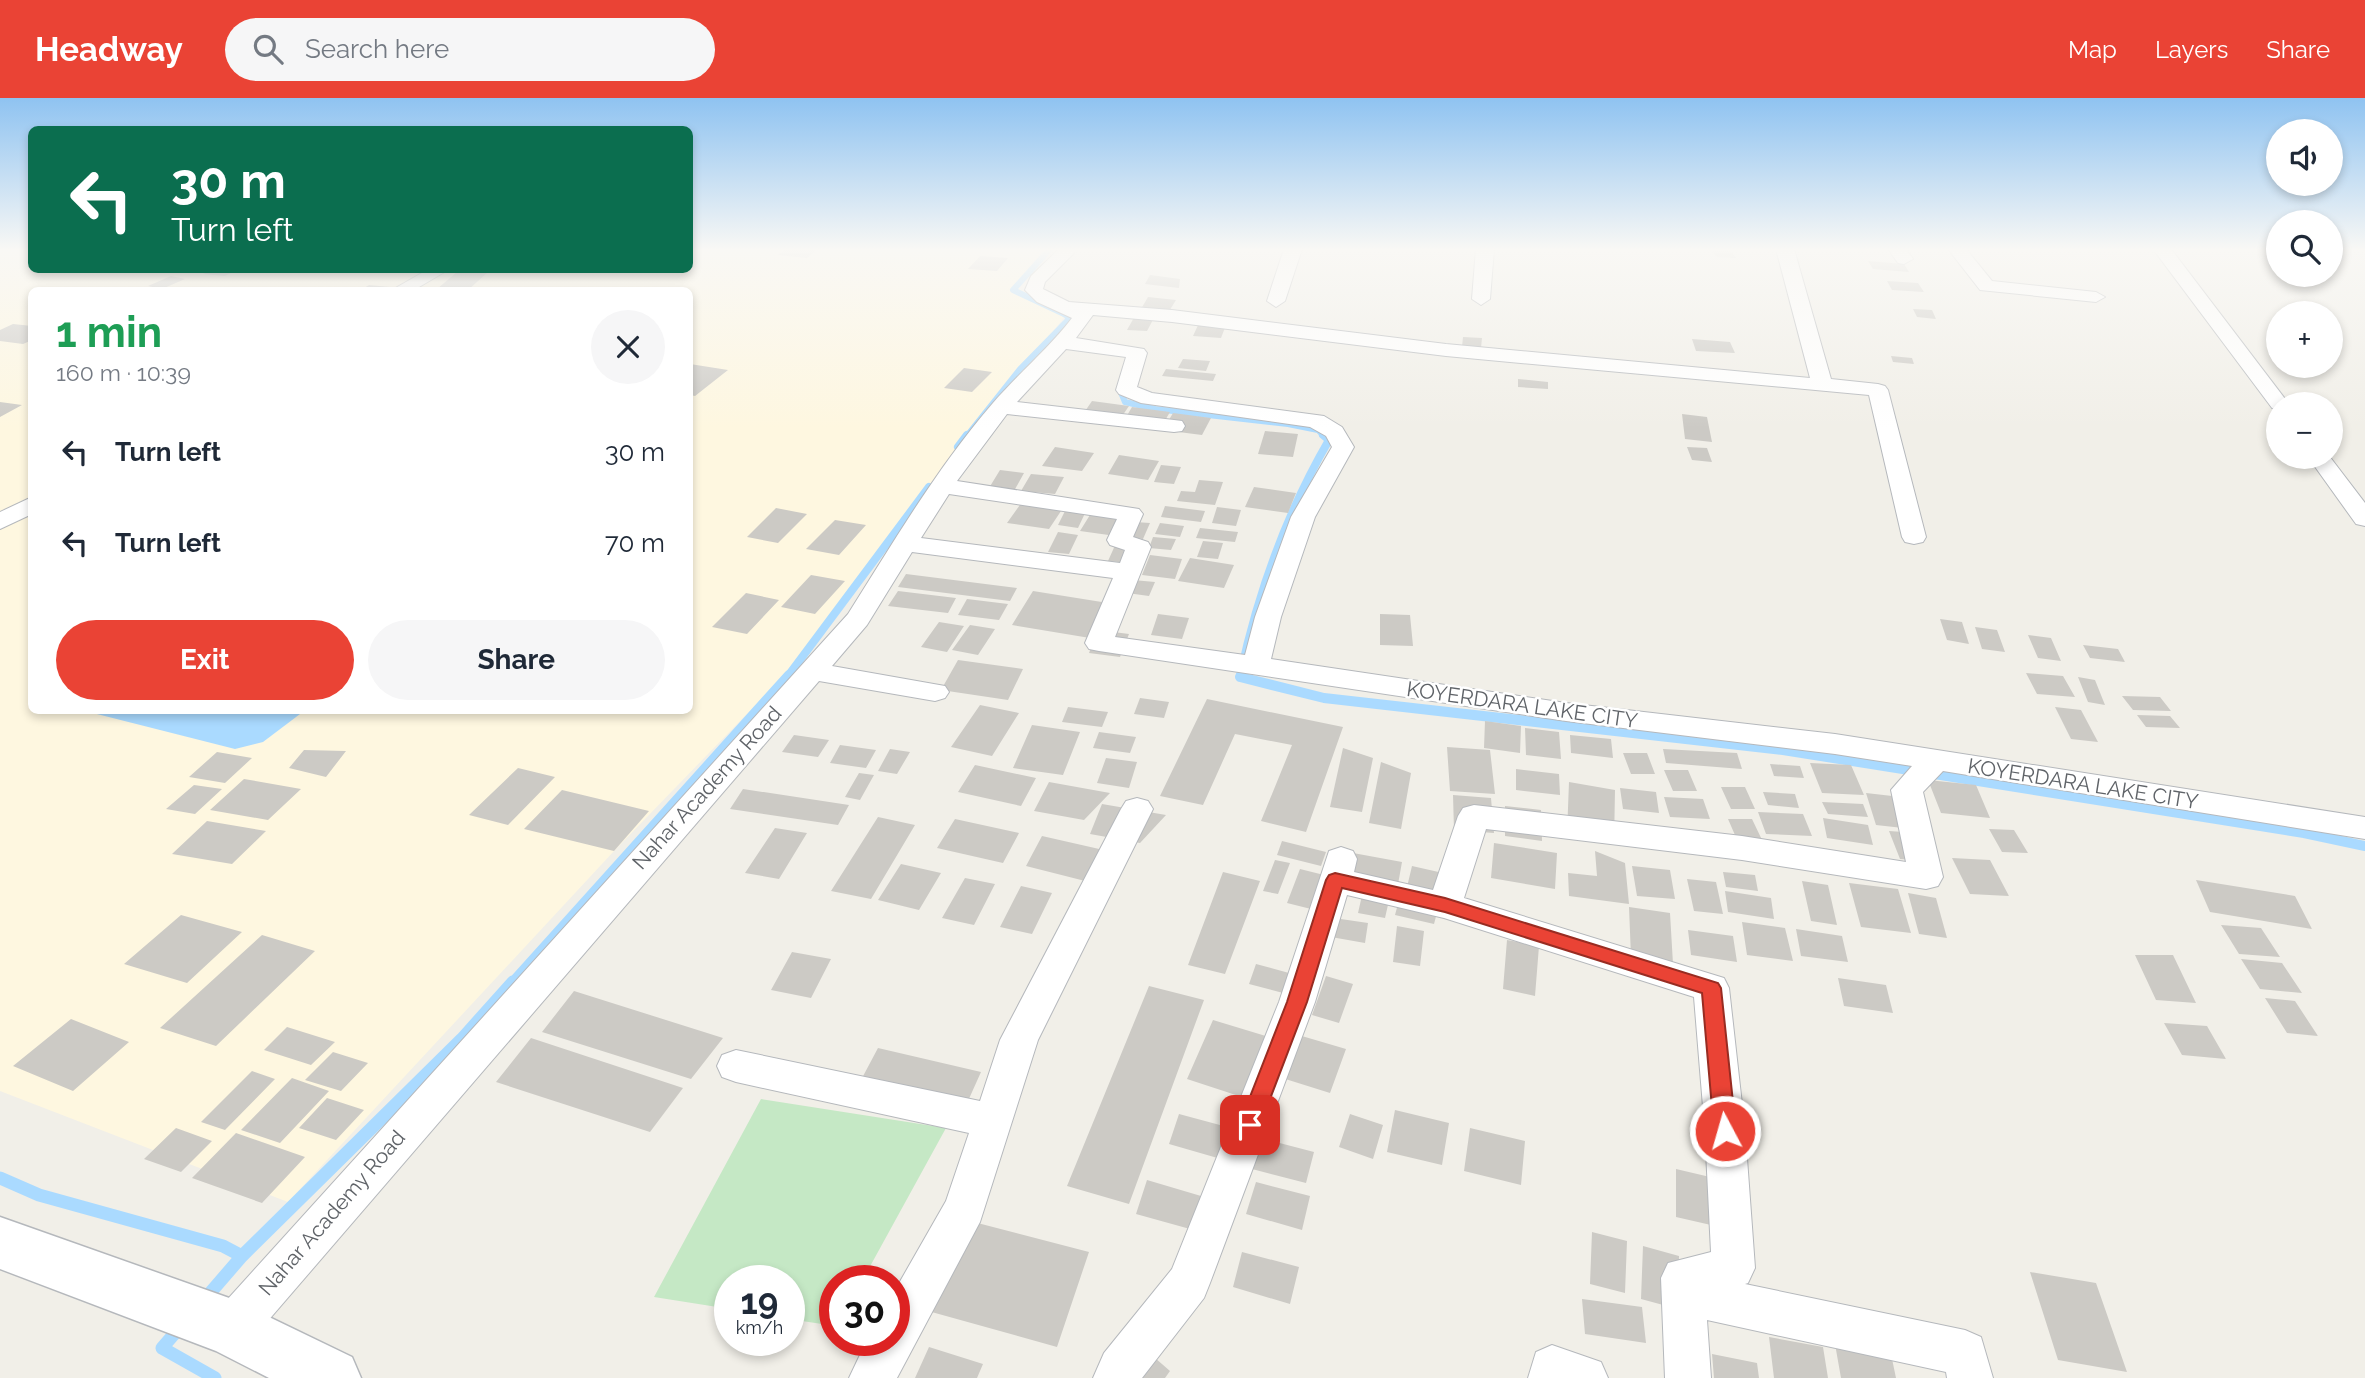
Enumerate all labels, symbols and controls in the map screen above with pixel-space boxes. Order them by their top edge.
search box [225,18,715,81]
text: Headway [35,30,183,69]
icon: search [249,30,287,68]
text: Search here [305,34,449,64]
text: Map [2068,35,2117,64]
text: Layers [2155,35,2228,64]
text: Share [2266,35,2330,64]
map controls [2266,119,2343,469]
button: sound [2266,119,2343,196]
text: 30 m [171,152,286,209]
icon: left [56,154,147,245]
button: search [2266,210,2343,287]
text: Turn left [171,211,293,248]
button: + [2266,301,2343,378]
text: 1 min [56,308,162,357]
button: close [591,310,665,384]
text: 160 m · 10:39 [56,359,191,386]
button: − [2266,392,2343,469]
icon: left [56,433,94,471]
text: Turn left [115,437,221,467]
text: 30 m [605,437,665,467]
icon: left [56,524,94,562]
text: Turn left [115,528,221,558]
text: 70 m [605,528,665,558]
button: Exit [56,620,354,700]
button: Share [368,620,665,700]
street label: KOYERDARA LAKE CITY [1405,676,1640,733]
street label: Nahar Academy Road [627,701,786,874]
street label: KOYERDARA LAKE CITY [1966,753,2200,814]
position arrow [1688,1094,1762,1168]
pin [1220,1095,1280,1155]
icon: arrive [1231,1106,1269,1144]
street label: Nahar Academy Road [253,1125,410,1300]
speed limit sign: 30 [819,1265,910,1356]
text: 19 [741,1281,778,1322]
text: km/h [736,1317,783,1338]

